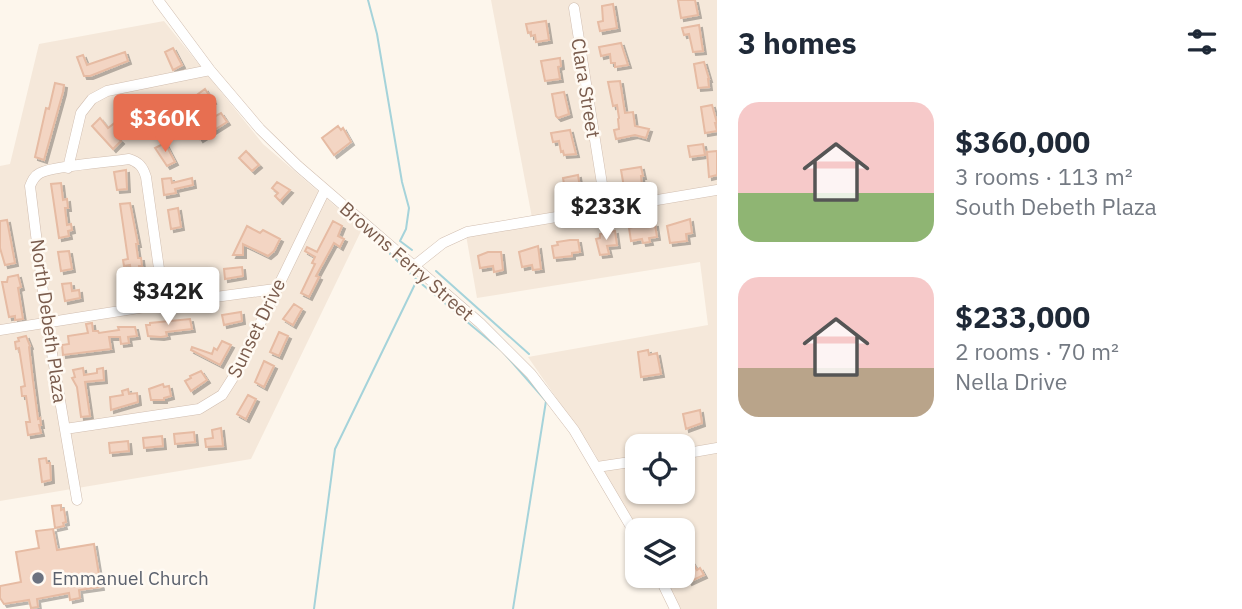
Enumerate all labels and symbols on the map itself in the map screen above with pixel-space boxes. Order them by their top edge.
street label: Clara Street [566,36,606,140]
pin: $360K [116,94,214,154]
pin: $233K [557,182,655,242]
street label: Browns Ferry Street [335,196,479,326]
street label: North Debeth Plaza [26,237,72,405]
pin: $342K [119,268,217,327]
street label: Sunset Drive [222,274,290,382]
place label: Emmanuel Church [52,566,209,590]
marker: Emmanuel Church [30,570,46,586]

